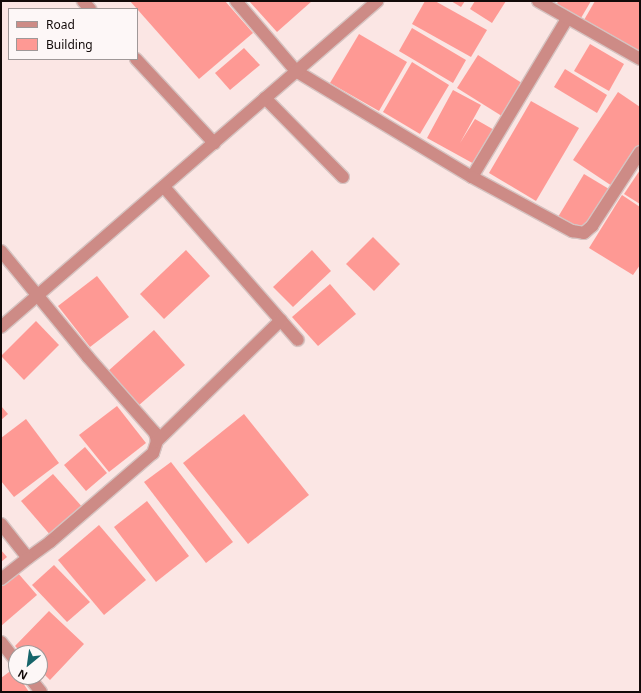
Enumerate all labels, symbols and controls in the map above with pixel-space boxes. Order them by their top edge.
legend [8,8,138,60]
text: Road [46,16,75,33]
text: Building [46,36,93,53]
north arrow [8,645,48,685]
text: N [15,666,30,684]

